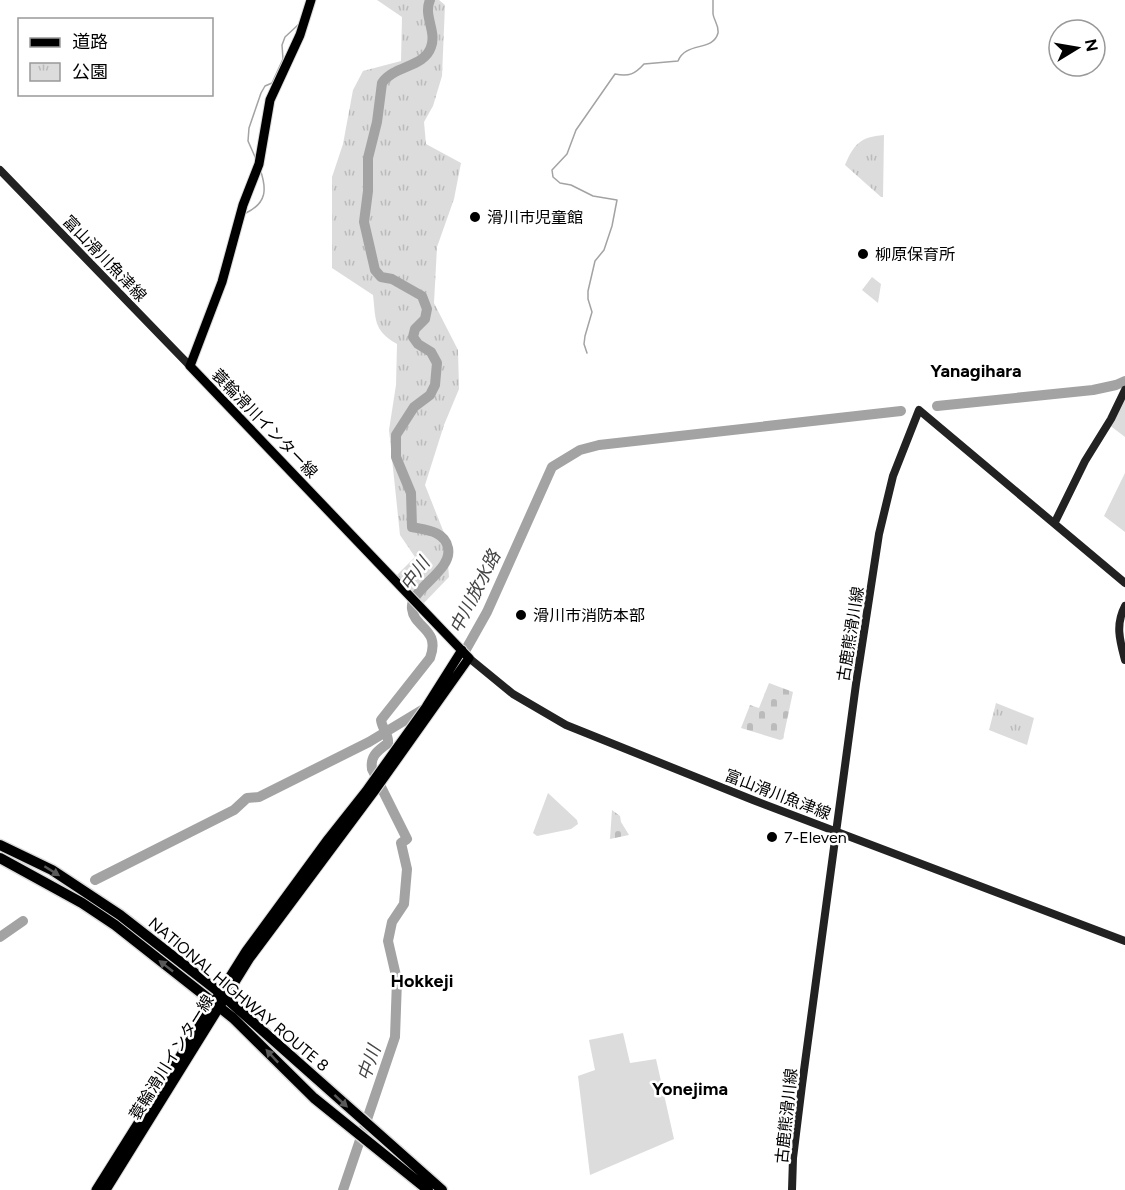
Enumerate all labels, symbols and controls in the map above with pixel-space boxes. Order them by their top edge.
legend [18,18,213,96]
north arrow [1047,18,1107,78]
text: 道路 [72,31,108,53]
text: N [1081,37,1102,53]
text: 公園 [72,61,108,83]
place label: 滑川市児童館 [487,208,583,227]
marker: 滑川市児童館 [468,210,482,224]
street label: 富山滑川魚津線 [59,211,150,305]
place label: 柳原保育所 [875,245,955,264]
marker: 柳原保育所 [856,247,870,261]
district label: Yanagihara [930,360,1022,382]
street label: 蓑輪滑川インター線 [208,365,321,482]
water label: 中川放水路 [445,545,506,637]
water label: 中川 [396,551,436,595]
street label: 古鹿熊滑川線 [834,585,867,683]
place label: 滑川市消防本部 [533,606,645,625]
marker: 滑川市消防本部 [514,608,528,622]
street label: 富山滑川魚津線 [722,766,834,823]
place label: 7-Eleven [784,828,847,847]
marker: 7-Eleven [765,830,779,844]
one-way arrow [44,866,60,877]
street label: NATIONAL HIGHWAY ROUTE 8 [145,913,333,1075]
one-way arrow [159,960,174,972]
district label: Hokkeji [391,970,453,992]
street label: 蓑輪滑川インター線 [125,991,218,1123]
water label: 中川 [353,1041,386,1084]
one-way arrow [266,1050,280,1064]
street label: 古鹿熊滑川線 [772,1067,801,1165]
district label: Yonejima [652,1078,728,1100]
one-way arrow [333,1094,348,1107]

